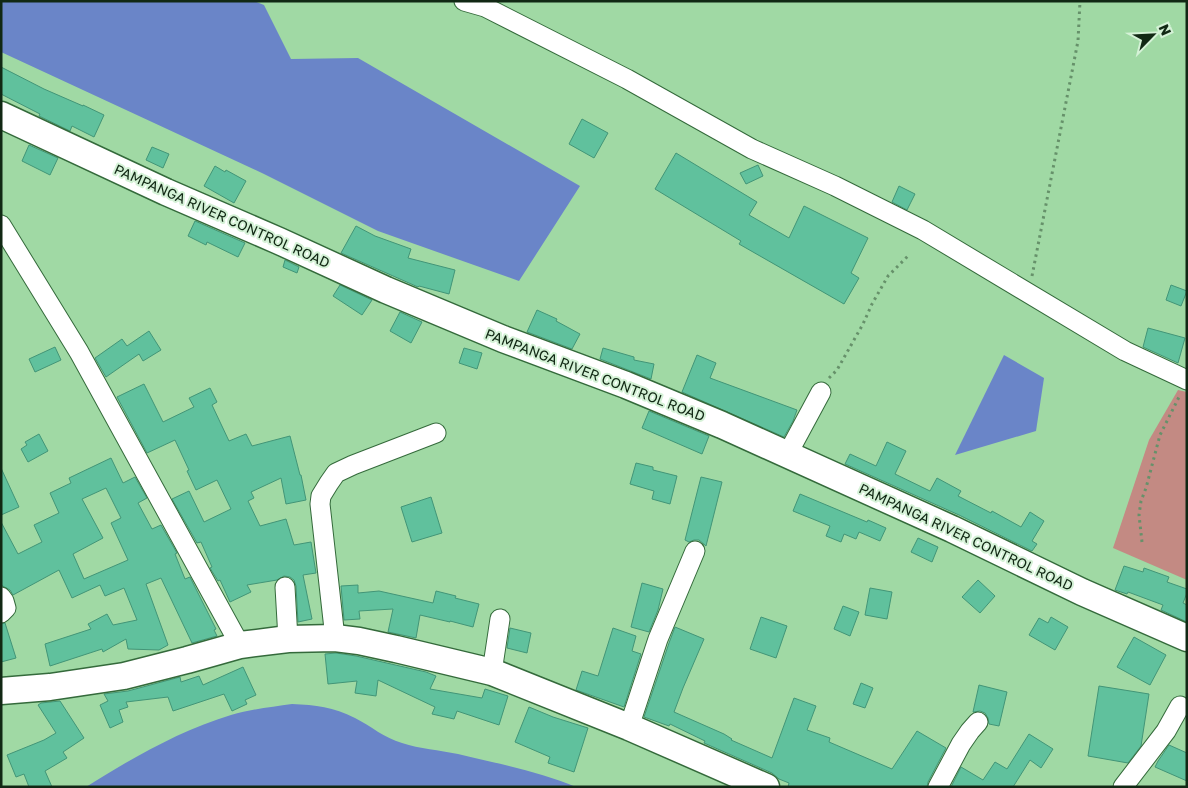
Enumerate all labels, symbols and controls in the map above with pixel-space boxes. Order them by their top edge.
north arrow [1128,10,1178,60]
text: N [1155,21,1175,38]
street label: PAMPANGA RIVER CONTROL ROAD [112,160,333,271]
street label: PAMPANGA RIVER CONTROL ROAD [483,325,708,424]
street label: PAMPANGA RIVER CONTROL ROAD [856,479,1076,594]

